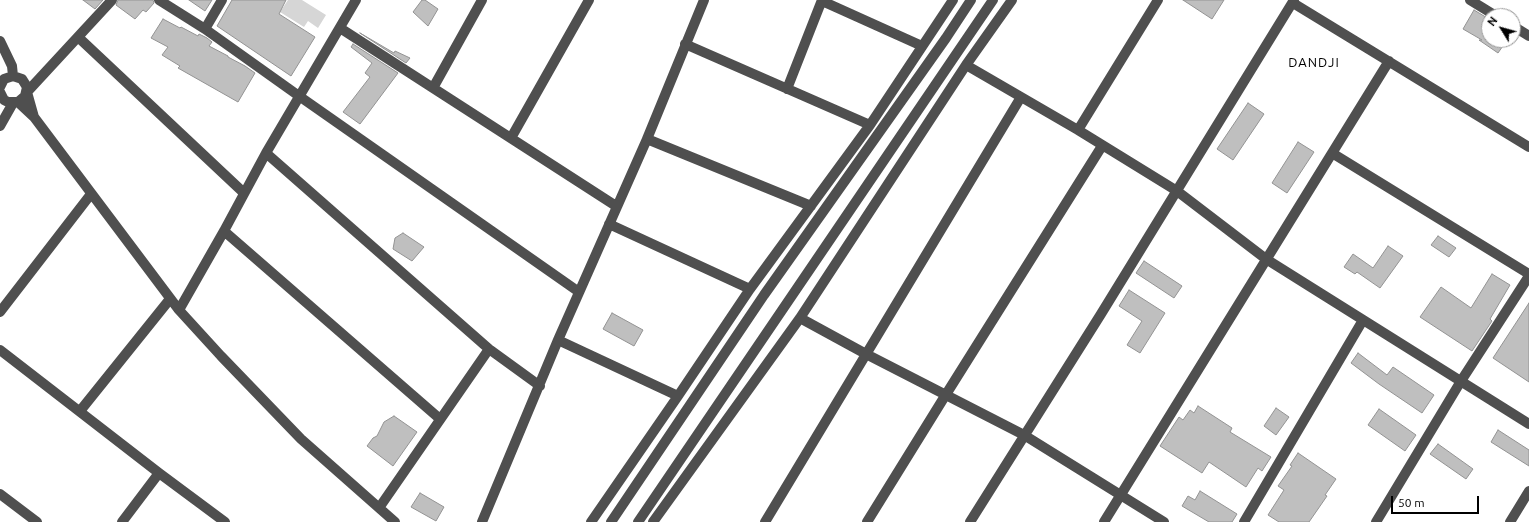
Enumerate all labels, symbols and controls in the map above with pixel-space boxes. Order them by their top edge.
north arrow [1481,8,1521,48]
text: N [1485,14,1499,28]
district label: DANDJI [1288,55,1340,71]
scale bar [1393,488,1481,514]
text: 50 m [1398,496,1425,509]

